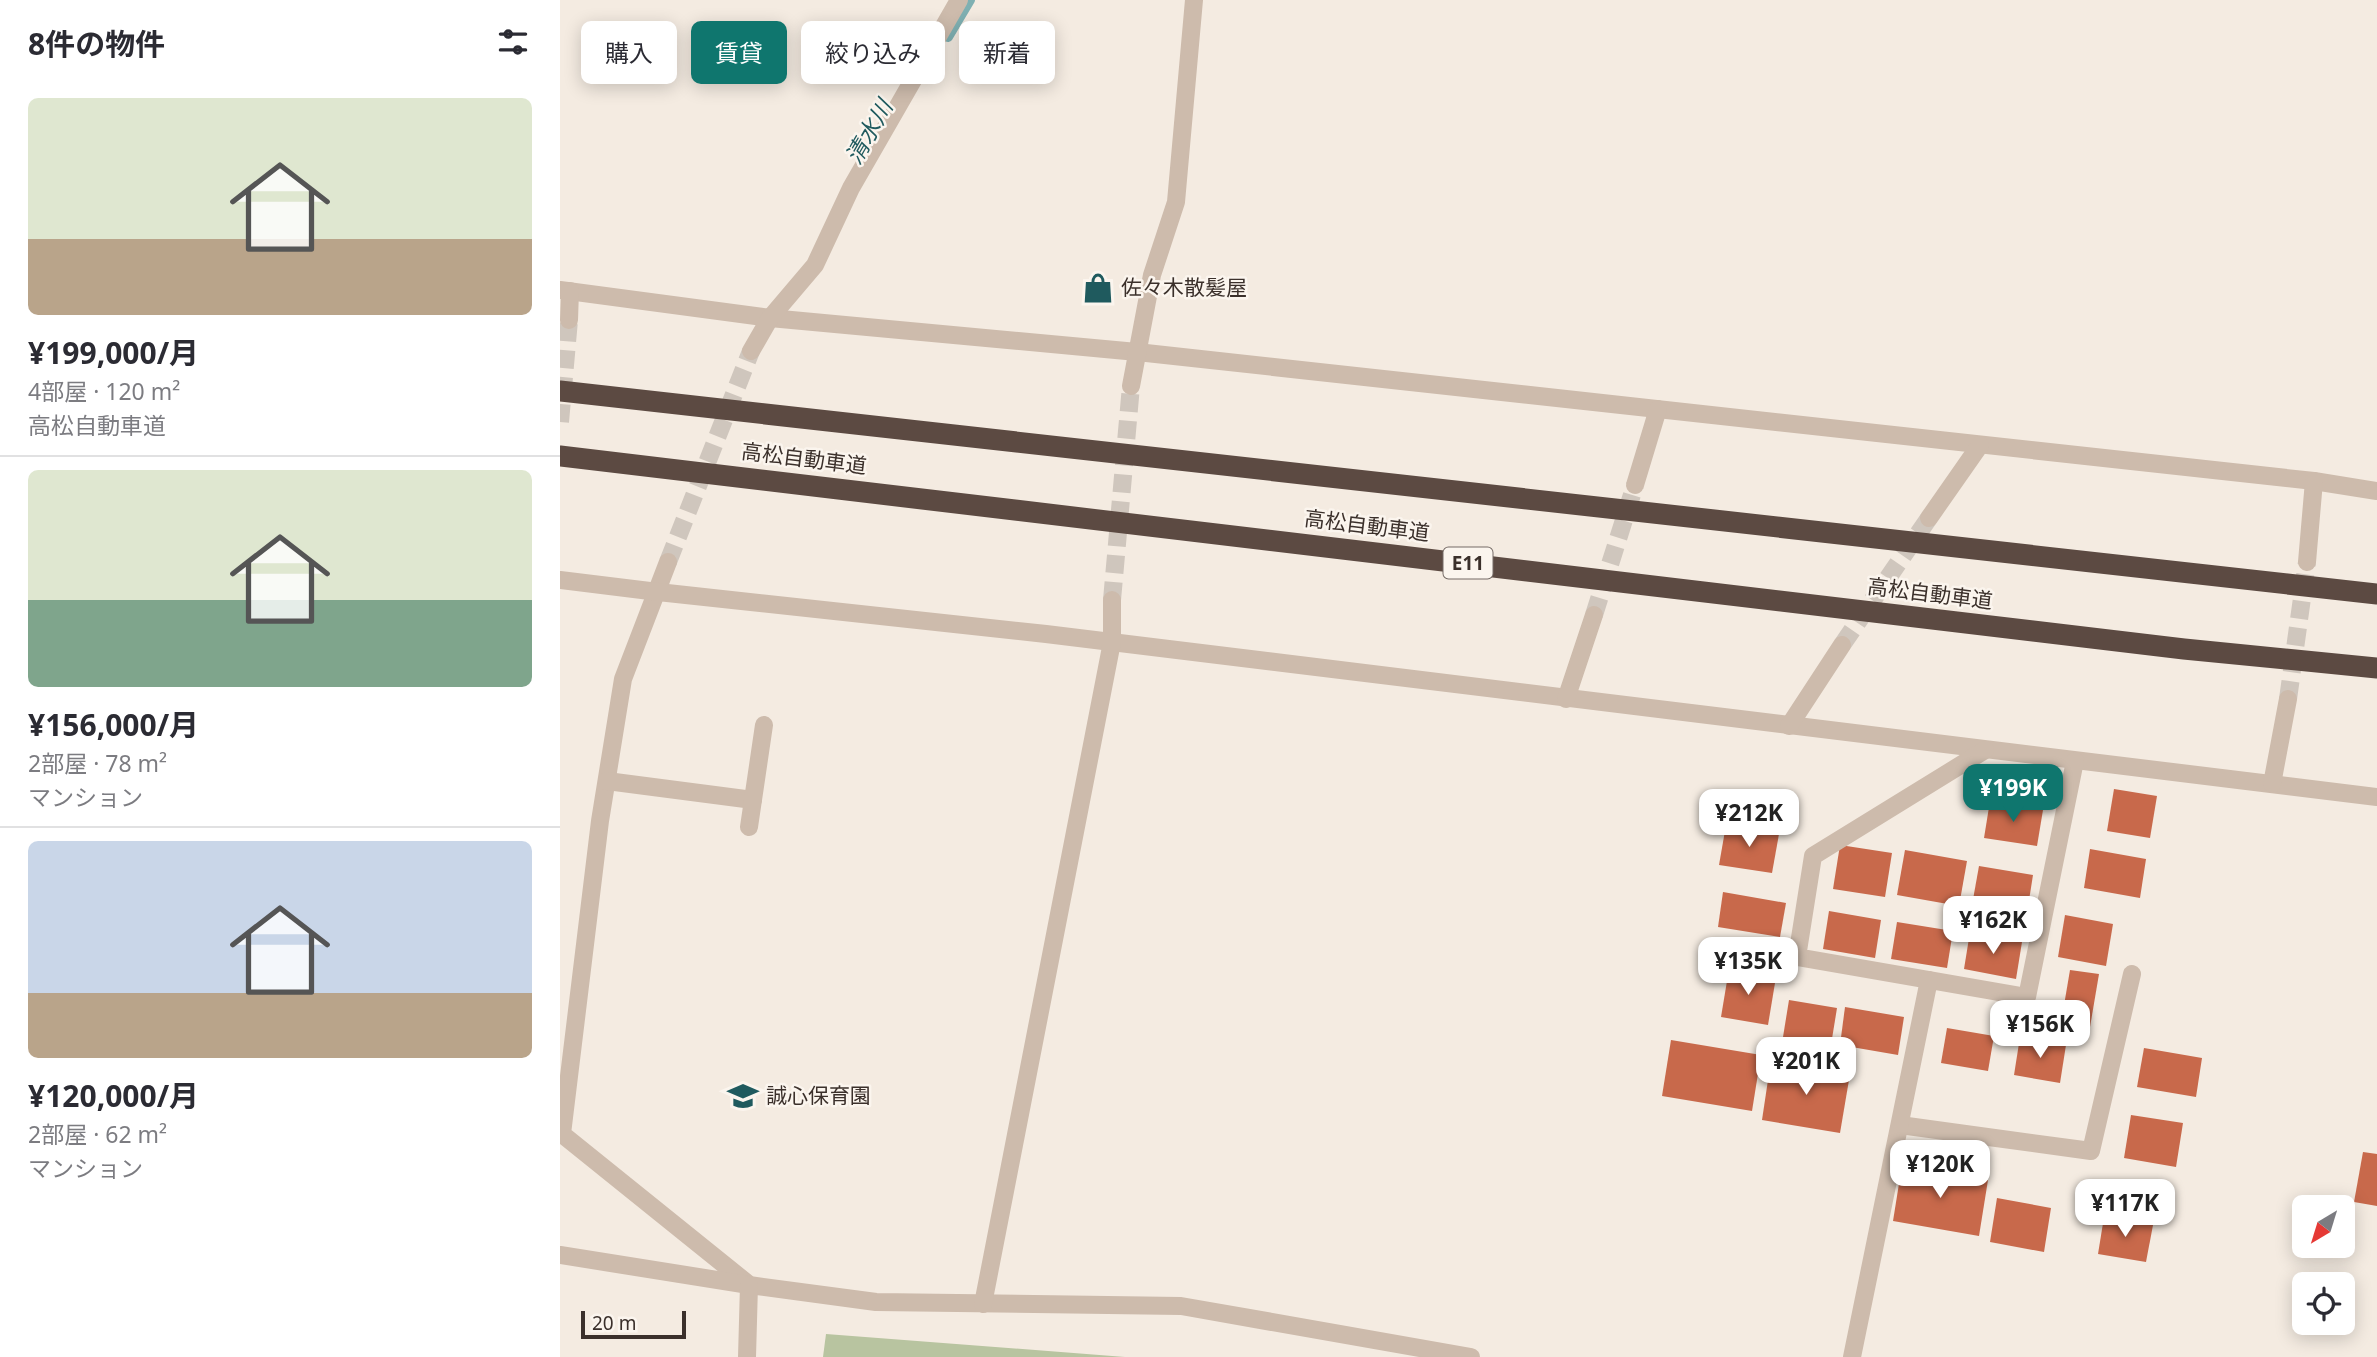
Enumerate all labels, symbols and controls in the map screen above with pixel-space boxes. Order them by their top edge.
chip: 購入 [581,21,677,84]
chip: 賃貸 [691,21,787,84]
chip: 絞り込み [801,21,945,84]
chip: 新着 [959,21,1055,84]
text: 8件の物件 [28,23,165,64]
icon: filters [494,23,532,61]
water label: 清水川 [837,91,901,169]
icon: home [217,144,343,270]
shop icon: 佐々木散髪屋 [1081,271,1115,305]
place label: 佐々木散髪屋 [1121,273,1247,301]
text: ¥199,000/月 [28,332,199,373]
text: 4部屋 · 120 m² [28,375,180,407]
text: 高松自動車道 [28,409,166,441]
street label: 高松自動車道 [740,436,868,480]
street label: 高松自動車道 [1303,503,1431,547]
icon: home [217,516,343,642]
road number: E11 [1444,548,1492,578]
street label: 高松自動車道 [1866,571,1994,615]
text: ¥156,000/月 [28,704,199,745]
text: 2部屋 · 78 m² [28,747,167,779]
pin: ¥199K [1964,764,2062,824]
text: ¥199K [1979,771,2047,803]
text: マンション [28,781,143,813]
pin: ¥212K [1700,790,1798,849]
text: ¥212K [1715,796,1783,828]
icon: home [217,887,343,1013]
pin: ¥162K [1944,897,2042,956]
text: ¥162K [1959,903,2027,935]
pin: ¥135K [1699,937,1797,997]
text: ¥135K [1714,944,1782,976]
pin: ¥156K [1991,1000,2089,1060]
text: ¥156K [2006,1007,2074,1039]
pin: ¥201K [1757,1038,1855,1097]
text: ¥201K [1772,1044,1840,1076]
text: ¥120,000/月 [28,1075,199,1116]
school or university icon: 誠心保育園 [726,1079,760,1113]
place label: 誠心保育園 [766,1081,871,1109]
text: 2部屋 · 62 m² [28,1118,167,1150]
pin: ¥120K [1891,1140,1989,1200]
text: ¥120K [1906,1147,1974,1179]
text: マンション [28,1152,143,1184]
pin: ¥117K [2076,1180,2174,1239]
text: ¥117K [2091,1186,2159,1218]
north arrow [2292,1195,2356,1258]
map controls [2292,1195,2355,1335]
button: locate [2292,1272,2355,1335]
scale bar [581,1308,686,1340]
text: 20 m [592,1310,636,1336]

